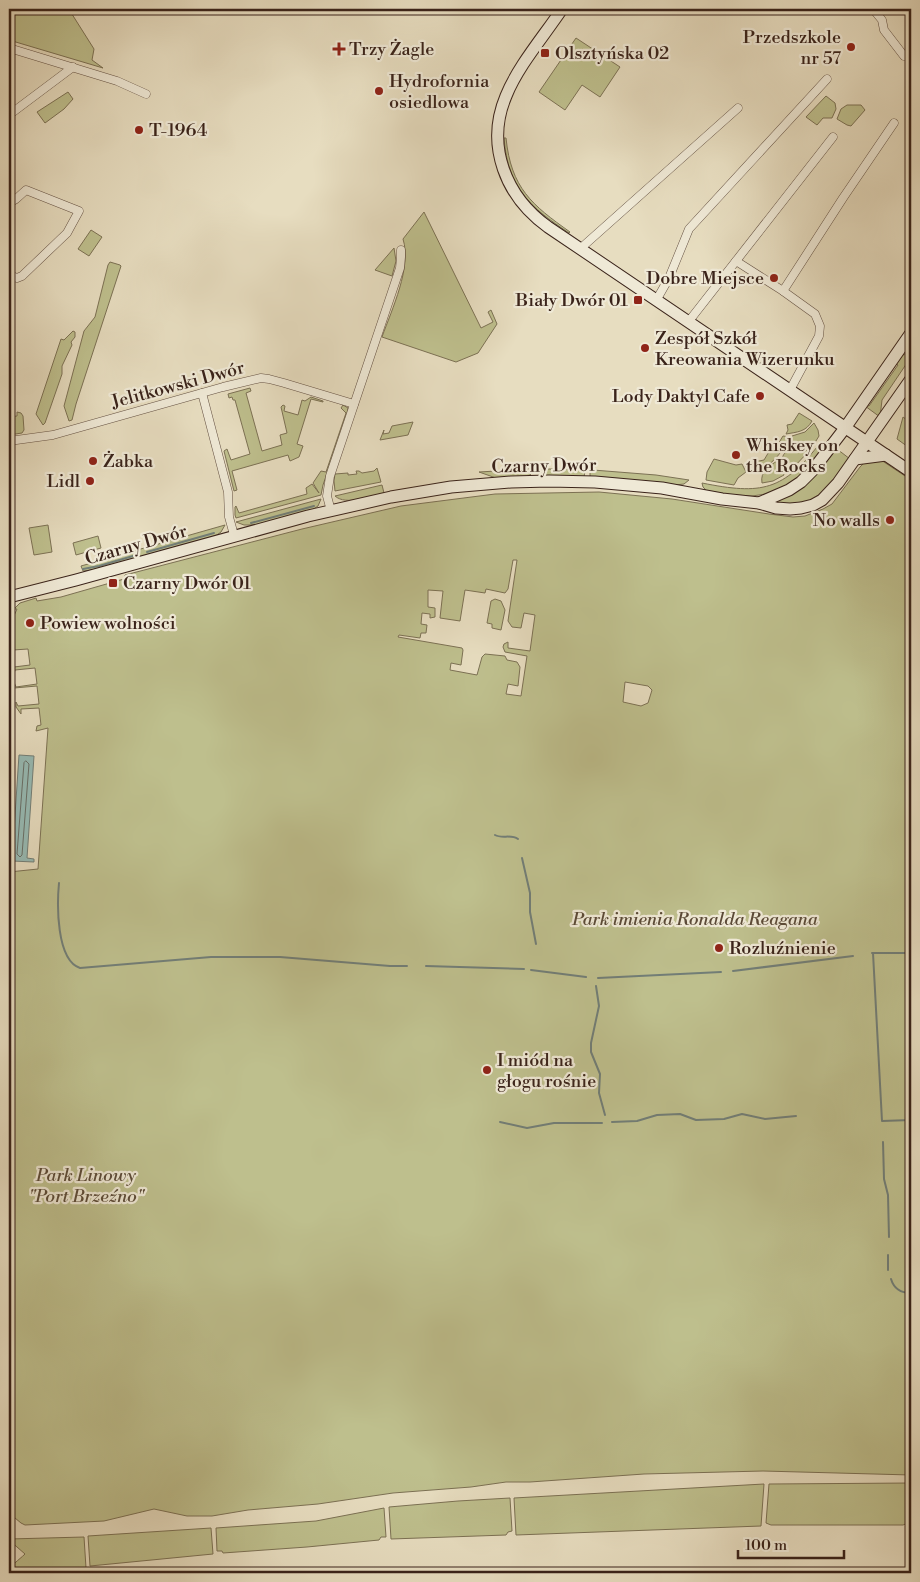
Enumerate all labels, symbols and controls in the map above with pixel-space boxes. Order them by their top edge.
place label: Przedszkole nr 57 [743,26,841,70]
place label: Trzy Żagle [349,38,434,61]
marker: Przedszkole nr 57 [845,41,857,53]
place label: Olsztyńska 02 [555,42,669,65]
marker: Trzy Żagle [333,43,345,55]
marker: Olsztyńska 02 [539,47,551,59]
place label: Hydrofornia osiedlowa [389,70,490,114]
marker: Hydrofornia osiedlowa [373,85,385,97]
place label: T-1964 [149,119,208,142]
marker: T-1964 [133,124,145,136]
place label: Dobre Miejsce [646,267,764,290]
marker: Dobre Miejsce [768,272,780,284]
place label: Biały Dwór 01 [515,289,628,312]
marker: Biały Dwór 01 [632,294,644,306]
place label: Zespół Szkół Kreowania Wizerunku [655,327,835,371]
marker: Zespół Szkół Kreowania Wizerunku [639,342,651,354]
street label: Jelitkowski Dwór [108,356,247,414]
place label: Lody Daktyl Cafe [612,385,750,408]
marker: Lody Daktyl Cafe [754,390,766,402]
place label: Whiskey on the Rocks [745,434,839,478]
marker: Whiskey on the Rocks [730,449,742,461]
place label: Żabka [103,450,154,473]
street label: Czarny Dwór [491,454,597,478]
marker: Żabka [87,455,99,467]
place label: Lidl [47,470,81,493]
marker: Lidl [84,475,96,487]
place label: No walls [813,509,880,532]
marker: No walls [884,514,896,526]
street label: Czarny Dwór [82,519,190,571]
place label: Czarny Dwór 01 [123,572,251,595]
marker: Czarny Dwór 01 [107,577,119,589]
place label: Powiew wolności [40,612,176,635]
marker: Powiew wolności [24,617,36,629]
park label: Park imienia Ronalda Reagana [571,908,819,931]
place label: Rozluźnienie [729,937,836,960]
marker: Rozluźnienie [713,942,725,954]
place label: I miód na głogu rośnie [497,1049,596,1093]
marker: I miód na głogu rośnie [481,1064,493,1076]
park label: Park Linowy "Port Brzeźno" [28,1164,146,1208]
scale bar [738,1527,844,1559]
text: 100 m [745,1536,787,1555]

